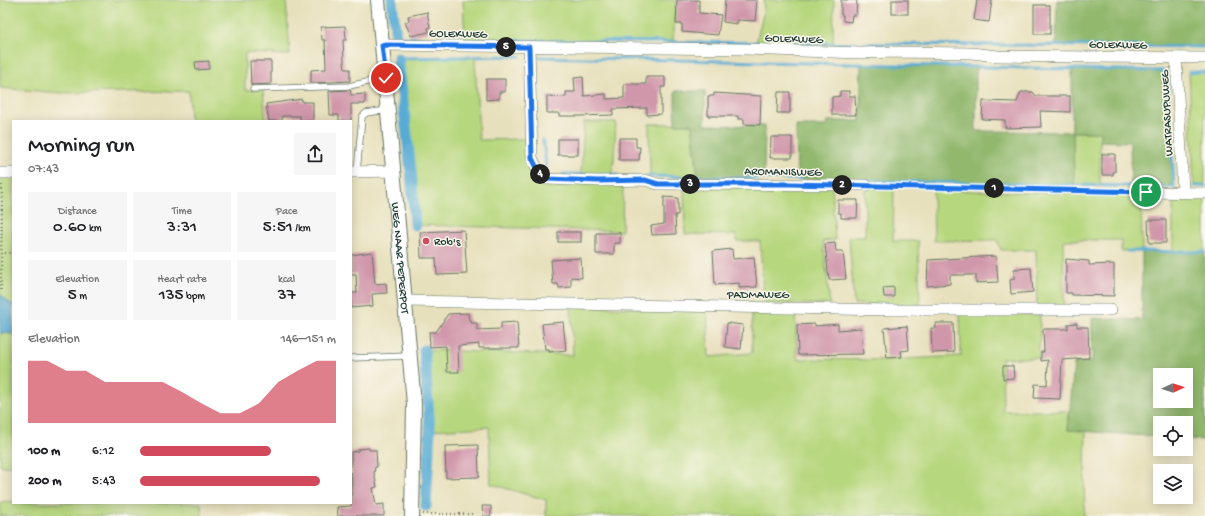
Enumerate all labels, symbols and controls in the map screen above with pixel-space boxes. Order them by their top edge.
street label: GOLEKWEG [429,27,488,43]
street label: GOLEKWEG [764,32,824,48]
pin: 5 [496,37,516,57]
street label: GOLEKWEG [1089,38,1148,54]
text: 5 [503,41,509,53]
pin [369,61,403,95]
icon: check [375,67,397,89]
street label: WATRASUPUWEG [1159,69,1177,156]
button: share [294,133,336,175]
text: Morning run [28,134,134,160]
text: 07:43 [28,162,59,177]
pin: 4 [530,164,550,184]
street label: AROMANISWEG [744,165,822,181]
text: 4 [537,168,543,180]
pin: 3 [680,174,700,194]
pin: 2 [832,175,852,195]
pin [1129,175,1163,209]
text: 3 [687,178,693,190]
pin: 1 [984,178,1004,198]
text: 2 [839,179,845,191]
icon: arrive [1135,181,1157,203]
text: 1 [992,182,996,194]
street label: WEG NAAR PEPERPOT [387,202,411,316]
text: Distance [58,206,97,218]
text: Time [172,206,192,218]
text: Pace [276,206,297,218]
text: 0.60 [53,218,86,238]
text: 3:31 [167,218,197,238]
text: 5:51 [263,218,293,238]
text: km [86,223,102,235]
text: /km [293,223,311,235]
marker: Rob's [421,236,431,246]
place label: Rob's [434,236,461,250]
text: Elevation [55,274,99,286]
text: Heart rate [157,274,207,286]
text: kcal [278,274,295,286]
text: 5 [68,286,77,306]
text: 135 [159,286,183,306]
text: 37 [278,286,295,306]
street label: PADMAWEG [726,289,790,303]
text: m [77,291,87,303]
text: bpm [183,291,205,303]
text: Elevation [28,332,80,347]
text: 146–151 m [280,332,336,347]
north arrow [1153,368,1193,408]
map controls [1153,368,1193,504]
button: locate [1153,416,1193,456]
text: 100 m [28,444,60,459]
text: 6:12 [92,444,114,459]
button: layers [1153,464,1193,504]
text: 200 m [28,474,61,489]
text: 5:43 [92,474,116,489]

